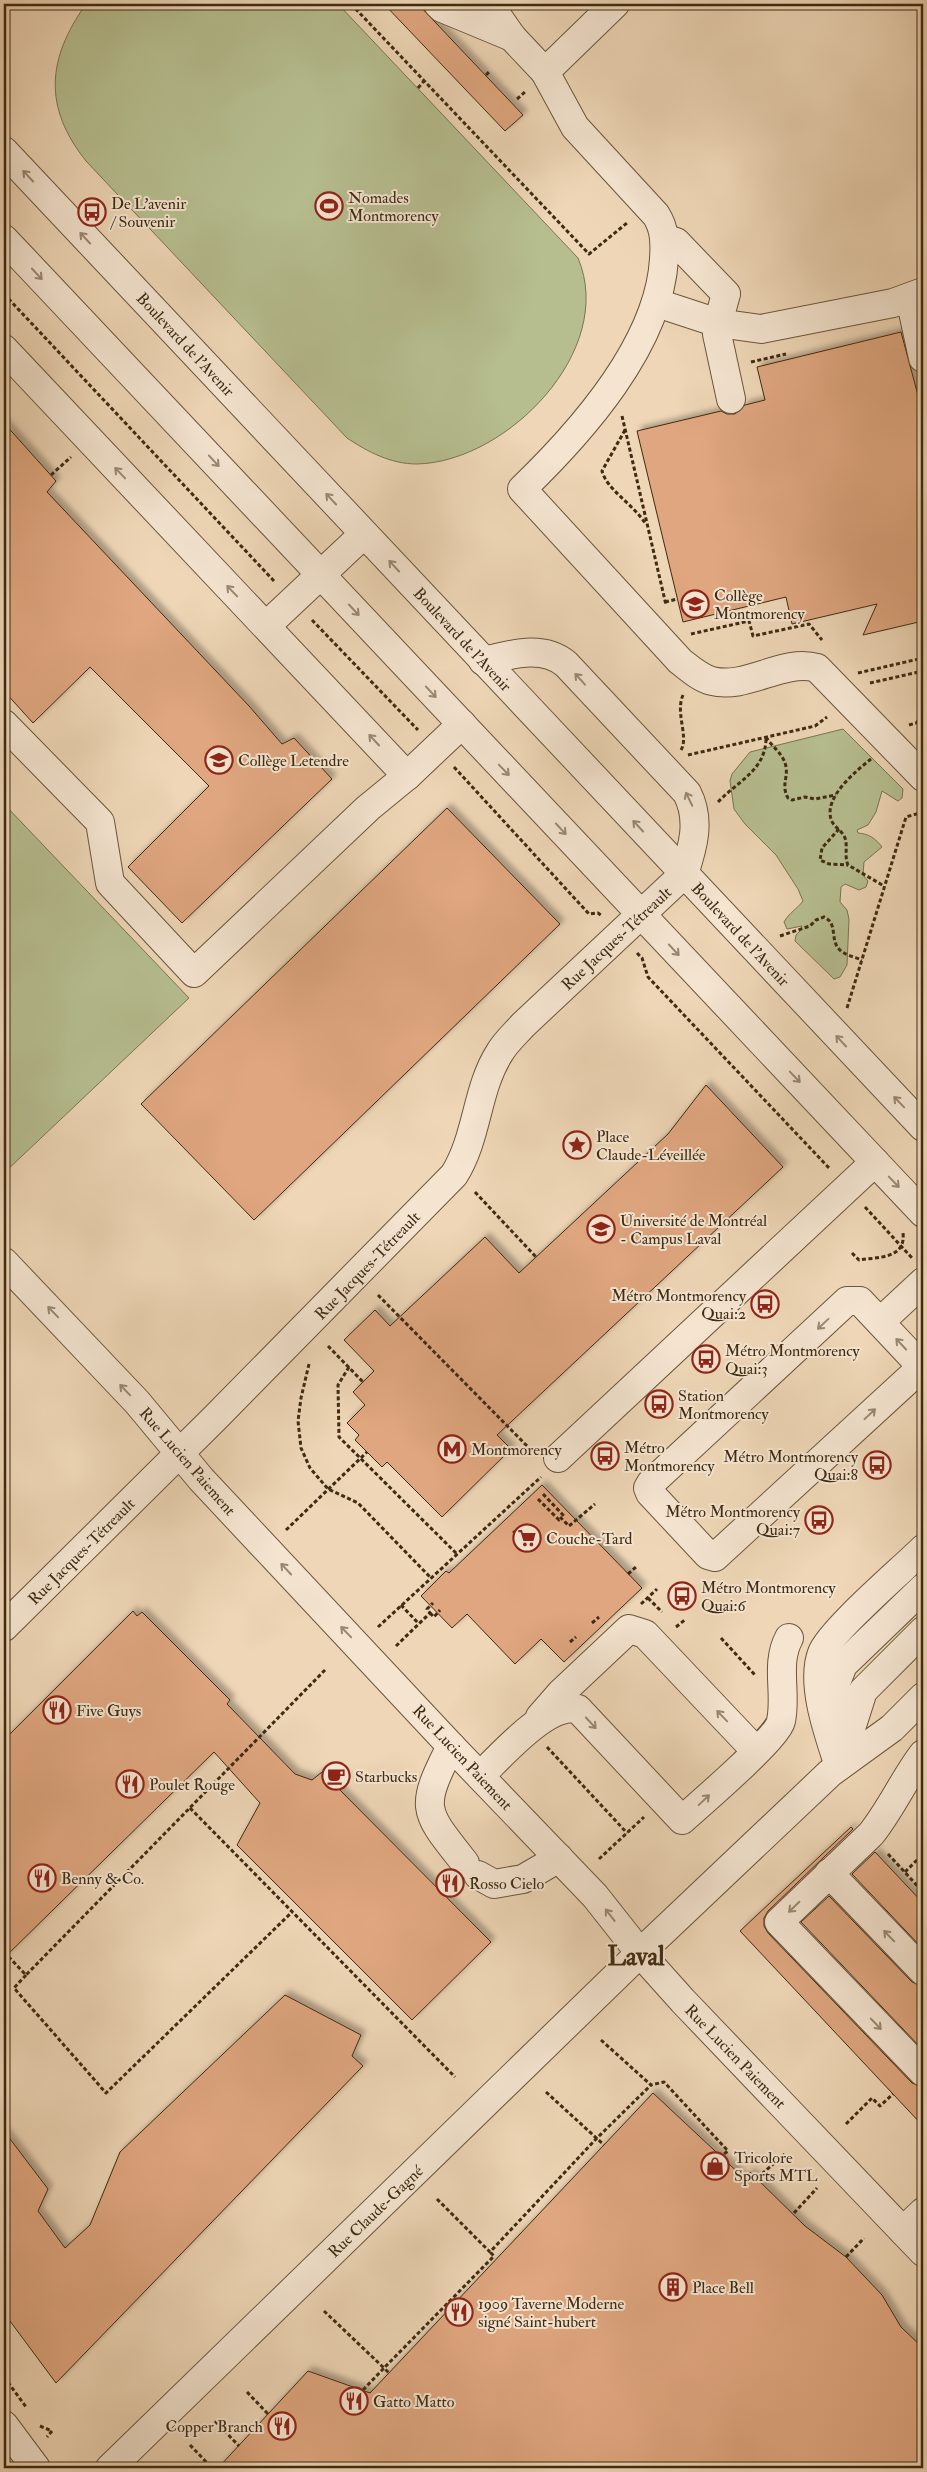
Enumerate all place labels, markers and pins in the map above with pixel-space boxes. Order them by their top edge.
place label: Nomades Montmorency [348,188,440,226]
sports icon: Nomades Montmorency [314,191,344,221]
place label: De L'avenir / Souvenir [110,194,186,232]
bus stop icon: De L'avenir / Souvenir [77,197,107,227]
place label: Collège Montmorency [714,586,806,624]
school or university icon: Collège Montmorency [680,589,710,619]
school or university icon: Collège Letendre [204,745,234,775]
place label: Collège Letendre [238,751,349,771]
place label: Place Claude-Léveillée [596,1127,706,1165]
place icon: Place Claude-Léveillée [562,1130,592,1160]
place label: Université de Montréal - Campus Laval [620,1211,767,1250]
school or university icon: Université de Montréal - Campus Laval [586,1214,616,1244]
place label: Métro Montmorency Quai:2 [611,1286,747,1324]
bus stop icon: Métro Montmorency Quai:2 [750,1289,780,1319]
place label: Métro Montmorency Quai:3 [725,1341,861,1379]
bus stop icon: Métro Montmorency Quai:3 [691,1344,721,1374]
place label: Station Montmorency [678,1386,770,1424]
bus stop icon: Station Montmorency [644,1389,674,1419]
metro station icon: Montmorency [437,1434,467,1464]
place label: Métro Montmorency [624,1438,716,1476]
place label: Montmorency [471,1440,563,1460]
bus stop icon: Métro Montmorency [590,1441,620,1471]
place label: Métro Montmorency Quai:8 [723,1447,859,1485]
bus stop icon: Métro Montmorency Quai:8 [862,1450,892,1480]
place label: Métro Montmorency Quai:7 [665,1502,801,1540]
bus stop icon: Métro Montmorency Quai:7 [804,1505,834,1535]
supermarket icon: Couche-Tard [512,1523,542,1553]
place label: Couche-Tard [546,1529,633,1549]
place label: Métro Montmorency Quai:6 [701,1578,837,1616]
bus stop icon: Métro Montmorency Quai:6 [667,1581,697,1611]
restaurant icon: Five Guys [42,1695,72,1725]
place label: Five Guys [76,1701,141,1721]
cafe icon: Starbucks [321,1761,351,1791]
place label: Starbucks [355,1767,417,1787]
restaurant icon: Poulet Rouge [115,1769,145,1799]
place label: Poulet Rouge [149,1775,235,1795]
restaurant icon: Benny & Co. [27,1863,57,1893]
restaurant icon: Rosso Cielo [435,1868,465,1898]
place label: Benny & Co. [61,1869,144,1889]
place label: Rosso Cielo [469,1874,545,1894]
place label: Tricolore Sports MTL [734,2148,818,2187]
shop icon: Tricolore Sports MTL [700,2151,730,2181]
building icon: Place Bell [658,2272,688,2302]
place label: Place Bell [692,2278,754,2298]
place label: 1909 Taverne Moderne signé Saint-hubert [478,2294,624,2332]
restaurant icon: 1909 Taverne Moderne signé Saint-hubert [444,2297,474,2327]
restaurant icon: Gatto Matto [339,2386,369,2416]
place label: Gatto Matto [373,2392,455,2412]
restaurant icon: Copper Branch [267,2411,297,2441]
place label: Copper Branch [165,2417,264,2438]

